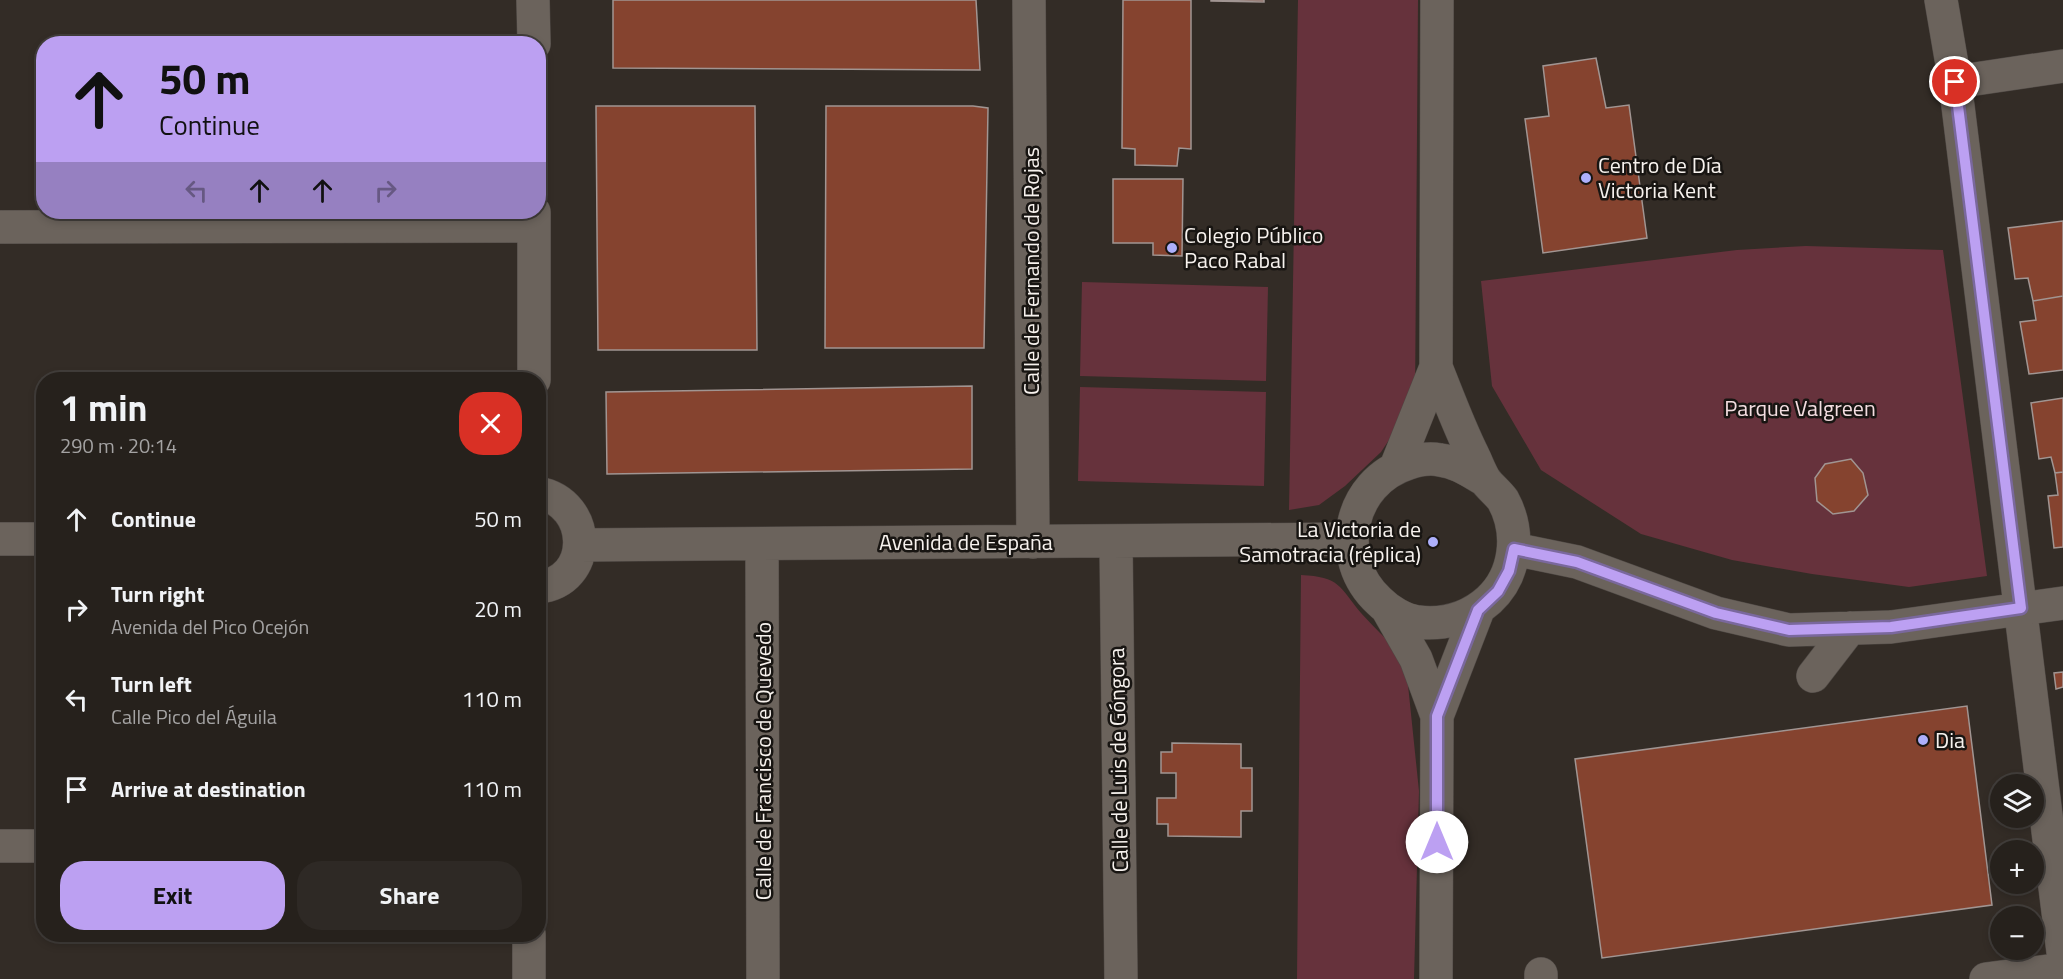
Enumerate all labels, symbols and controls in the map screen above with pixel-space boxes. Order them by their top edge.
text: 50 m [159,46,251,110]
pin [1929,56,1980,107]
icon: ahead [60,60,138,138]
icon: arrive [1938,65,1971,98]
text: Continue [159,104,260,145]
street label: Calle de Fernando de Rojas [1014,147,1048,395]
place label: Centro de Día Victoria Kent [1598,148,1722,207]
marker: Centro de Día Victoria Kent [1579,171,1593,185]
icon: left [180,174,213,207]
icon: ahead [243,174,276,207]
icon: ahead [306,174,339,207]
icon: right [369,174,402,207]
place label: Colegio Público Paco Rabal [1184,218,1323,277]
marker: Colegio Público Paco Rabal [1165,241,1179,255]
text: 1 min [60,380,147,435]
park label: Parque Valgreen [1724,391,1876,425]
button: close [459,392,522,455]
text: 290 m · 20:14 [60,430,177,461]
text: Continue [111,502,196,536]
text: 50 m [474,502,522,536]
icon: ahead [60,503,93,536]
place label: La Victoria de Samotracia (réplica) [1239,512,1421,571]
street label: Avenida de España [879,525,1053,559]
marker: La Victoria de Samotracia (réplica) [1426,535,1440,549]
text: Turn right [111,577,205,611]
text: 20 m [474,592,522,626]
icon: right [60,593,93,626]
text: Avenida del Pico Ocejón [111,611,309,642]
street label: Calle de Francisco de Quevedo [746,622,780,900]
street label: Calle de Luis de Góngora [1099,647,1137,873]
text: Turn left [111,667,192,701]
text: 110 m [462,682,522,716]
icon: left [60,683,93,716]
text: Calle Pico del Águila [111,701,277,732]
place label: Dia [1935,723,1965,757]
marker: Dia [1916,733,1930,747]
text: Arrive at destination [111,772,306,806]
text: 110 m [462,772,522,806]
icon: arrive [60,773,93,806]
map controls [1990,774,2044,960]
button: layers [1990,774,2044,828]
position arrow [1405,810,1469,874]
button: + [1990,840,2044,894]
button: Exit [60,861,285,930]
button: Share [297,861,522,930]
button: − [1990,906,2044,960]

